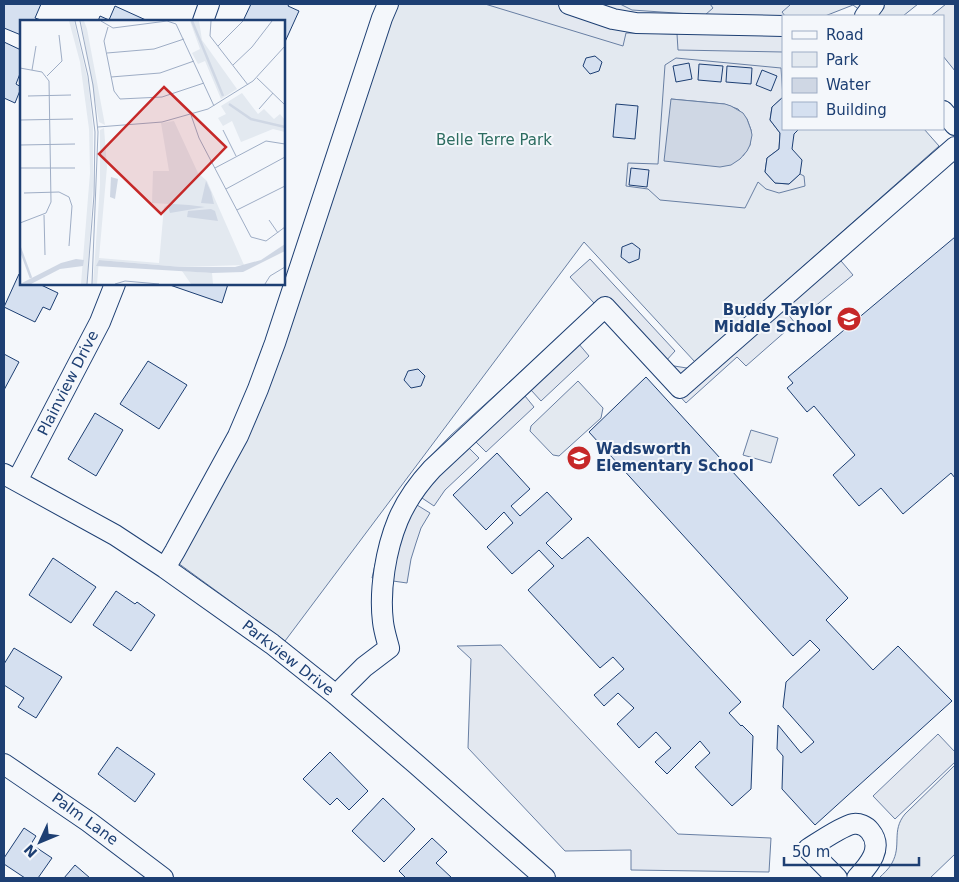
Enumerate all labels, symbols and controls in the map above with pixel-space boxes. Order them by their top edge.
legend [782,15,944,130]
inset map [20,20,285,285]
text: Road [826,26,864,44]
text: Park [826,51,859,69]
text: Water [826,76,871,94]
text: Building [826,101,887,119]
park label: Belle Terre Park [436,131,552,149]
place label: Buddy Taylor Middle School [714,301,833,336]
school or university icon: Buddy Taylor Middle School [836,306,862,332]
street label: Plainview Drive [34,328,102,438]
place label: Wadsworth Elementary School [596,440,754,475]
school or university icon: Wadsworth Elementary School [566,445,592,471]
street label: Parkview Drive [238,617,338,699]
street label: Palm Lane [48,789,122,849]
north arrow [15,817,65,867]
scale bar [784,834,919,866]
text: N [21,841,40,861]
text: 50 m [792,843,830,861]

